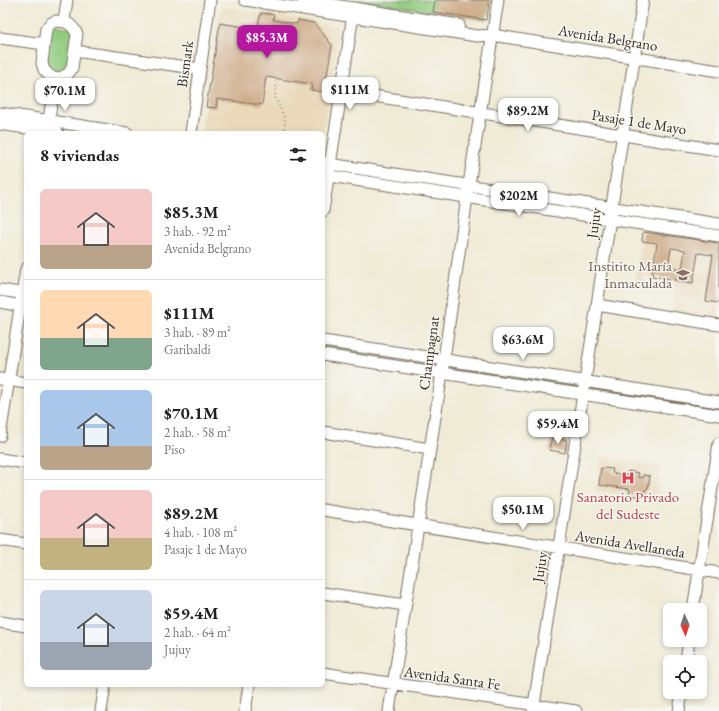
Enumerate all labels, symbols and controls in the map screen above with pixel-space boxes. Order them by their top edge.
street label: Avenida Belgrano [556,20,659,55]
pin: $85.3M [234,25,300,59]
text: $85.3M [246,29,288,46]
street label: Bismark [172,38,197,89]
pin: $111M [322,77,378,111]
pin: $70.1M [32,78,98,112]
text: $111M [331,81,369,98]
text: $70.1M [44,82,86,99]
pin: $89.2M [495,98,561,132]
text: $89.2M [507,102,549,119]
street label: Pasaje 1 de Mayo [590,105,688,138]
text: 8 viviendas [40,144,119,166]
icon: filters [287,144,309,166]
pin: $202M [491,183,547,217]
text: $202M [500,187,538,204]
text: $85.3M [164,201,219,223]
icon: home [72,205,120,253]
street label: Jujuy [582,206,605,242]
text: 3 hab. · 92 m² [164,223,231,240]
text: Avenida Belgrano [164,240,251,257]
place label: Institito María Inmaculada [588,256,672,292]
school or university icon: Institito María Inmaculada [675,267,691,283]
text: $111M [164,302,214,324]
icon: home [72,306,120,354]
street label: Champagnat [414,314,443,391]
text: 3 hab. · 89 m² [164,324,231,341]
pin: $63.6M [490,327,556,361]
text: $63.6M [502,331,544,348]
text: Garibaldi [164,341,211,358]
text: $70.1M [164,402,219,424]
icon: home [72,406,120,454]
pin: $59.4M [525,411,591,445]
text: $59.4M [537,415,579,432]
text: 2 hab. · 58 m² [164,424,231,441]
text: Piso [164,441,185,458]
hospital icon: Sanatorio Privado del Sudeste [620,470,636,486]
place label: Sanatorio Privado del Sudeste [577,487,679,523]
pin: $50.1M [490,497,556,531]
text: $50.1M [502,501,544,518]
text: $89.2M [164,502,219,524]
icon: home [72,506,120,554]
text: 4 hab. · 108 m² [164,524,237,541]
street label: Avenida Avellaneda [573,525,687,562]
text: Pasaje 1 de Mayo [164,541,247,558]
street label: Jujuy [527,550,551,586]
text: $59.4M [164,602,219,624]
north arrow [663,603,707,647]
map controls [663,603,707,699]
icon: home [72,606,120,654]
text: 2 hab. · 64 m² [164,624,231,641]
text: Jujuy [164,641,191,658]
button: locate [663,655,707,699]
street label: Avenida Santa Fe [402,661,502,694]

